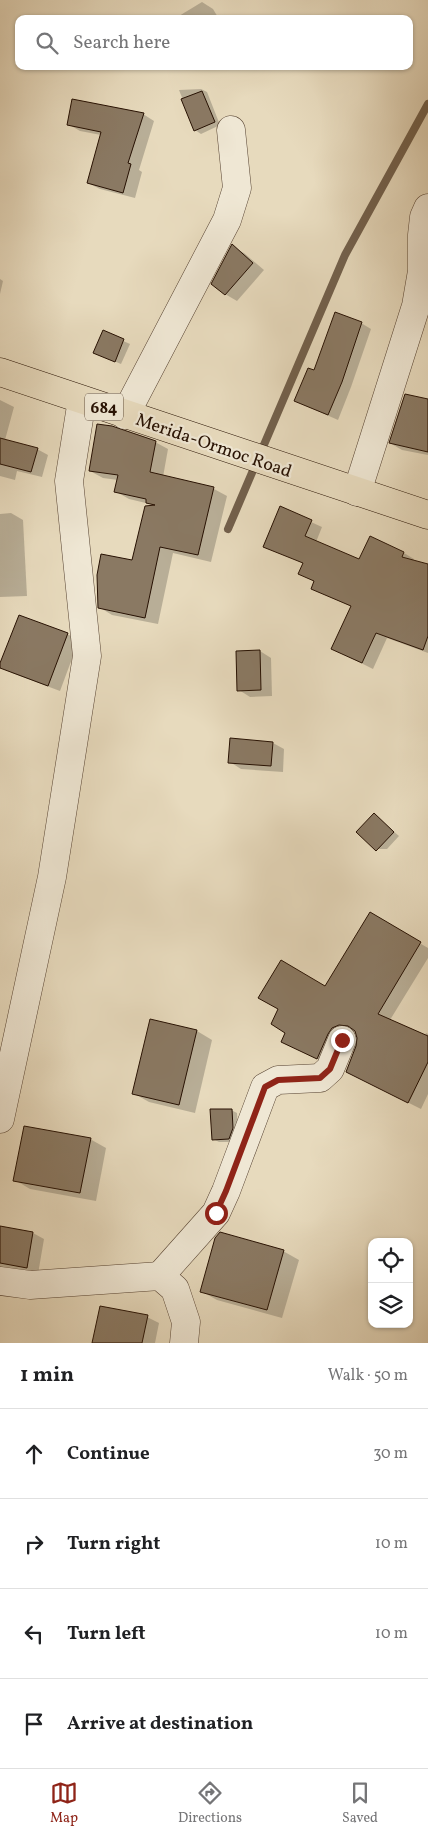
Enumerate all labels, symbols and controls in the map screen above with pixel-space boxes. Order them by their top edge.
search box [15,15,413,70]
icon: search [33,29,61,57]
text: Search here [73,30,170,56]
road number: 684 [85,394,123,421]
street label: Merida-Ormoc Road [132,408,295,485]
route end [331,1029,354,1052]
route start [205,1202,228,1225]
map controls [368,1238,413,1328]
button: locate [368,1238,413,1283]
button: layers [368,1283,413,1328]
text: 1 min [20,1361,74,1390]
text: Walk · 50 m [328,1365,408,1387]
icon: ahead [20,1440,48,1468]
text: Continue [67,1441,150,1467]
text: 30 m [373,1443,408,1465]
icon: right [20,1530,48,1558]
text: Turn right [67,1531,160,1557]
text: 10 m [375,1533,408,1555]
icon: left [20,1620,48,1648]
text: Turn left [67,1621,146,1647]
text: 10 m [375,1623,408,1645]
icon: arrive [20,1710,48,1738]
text: Arrive at destination [67,1711,253,1737]
tab: Map [50,1779,78,1828]
tab: Directions [178,1779,242,1828]
tab: Saved [342,1779,378,1828]

